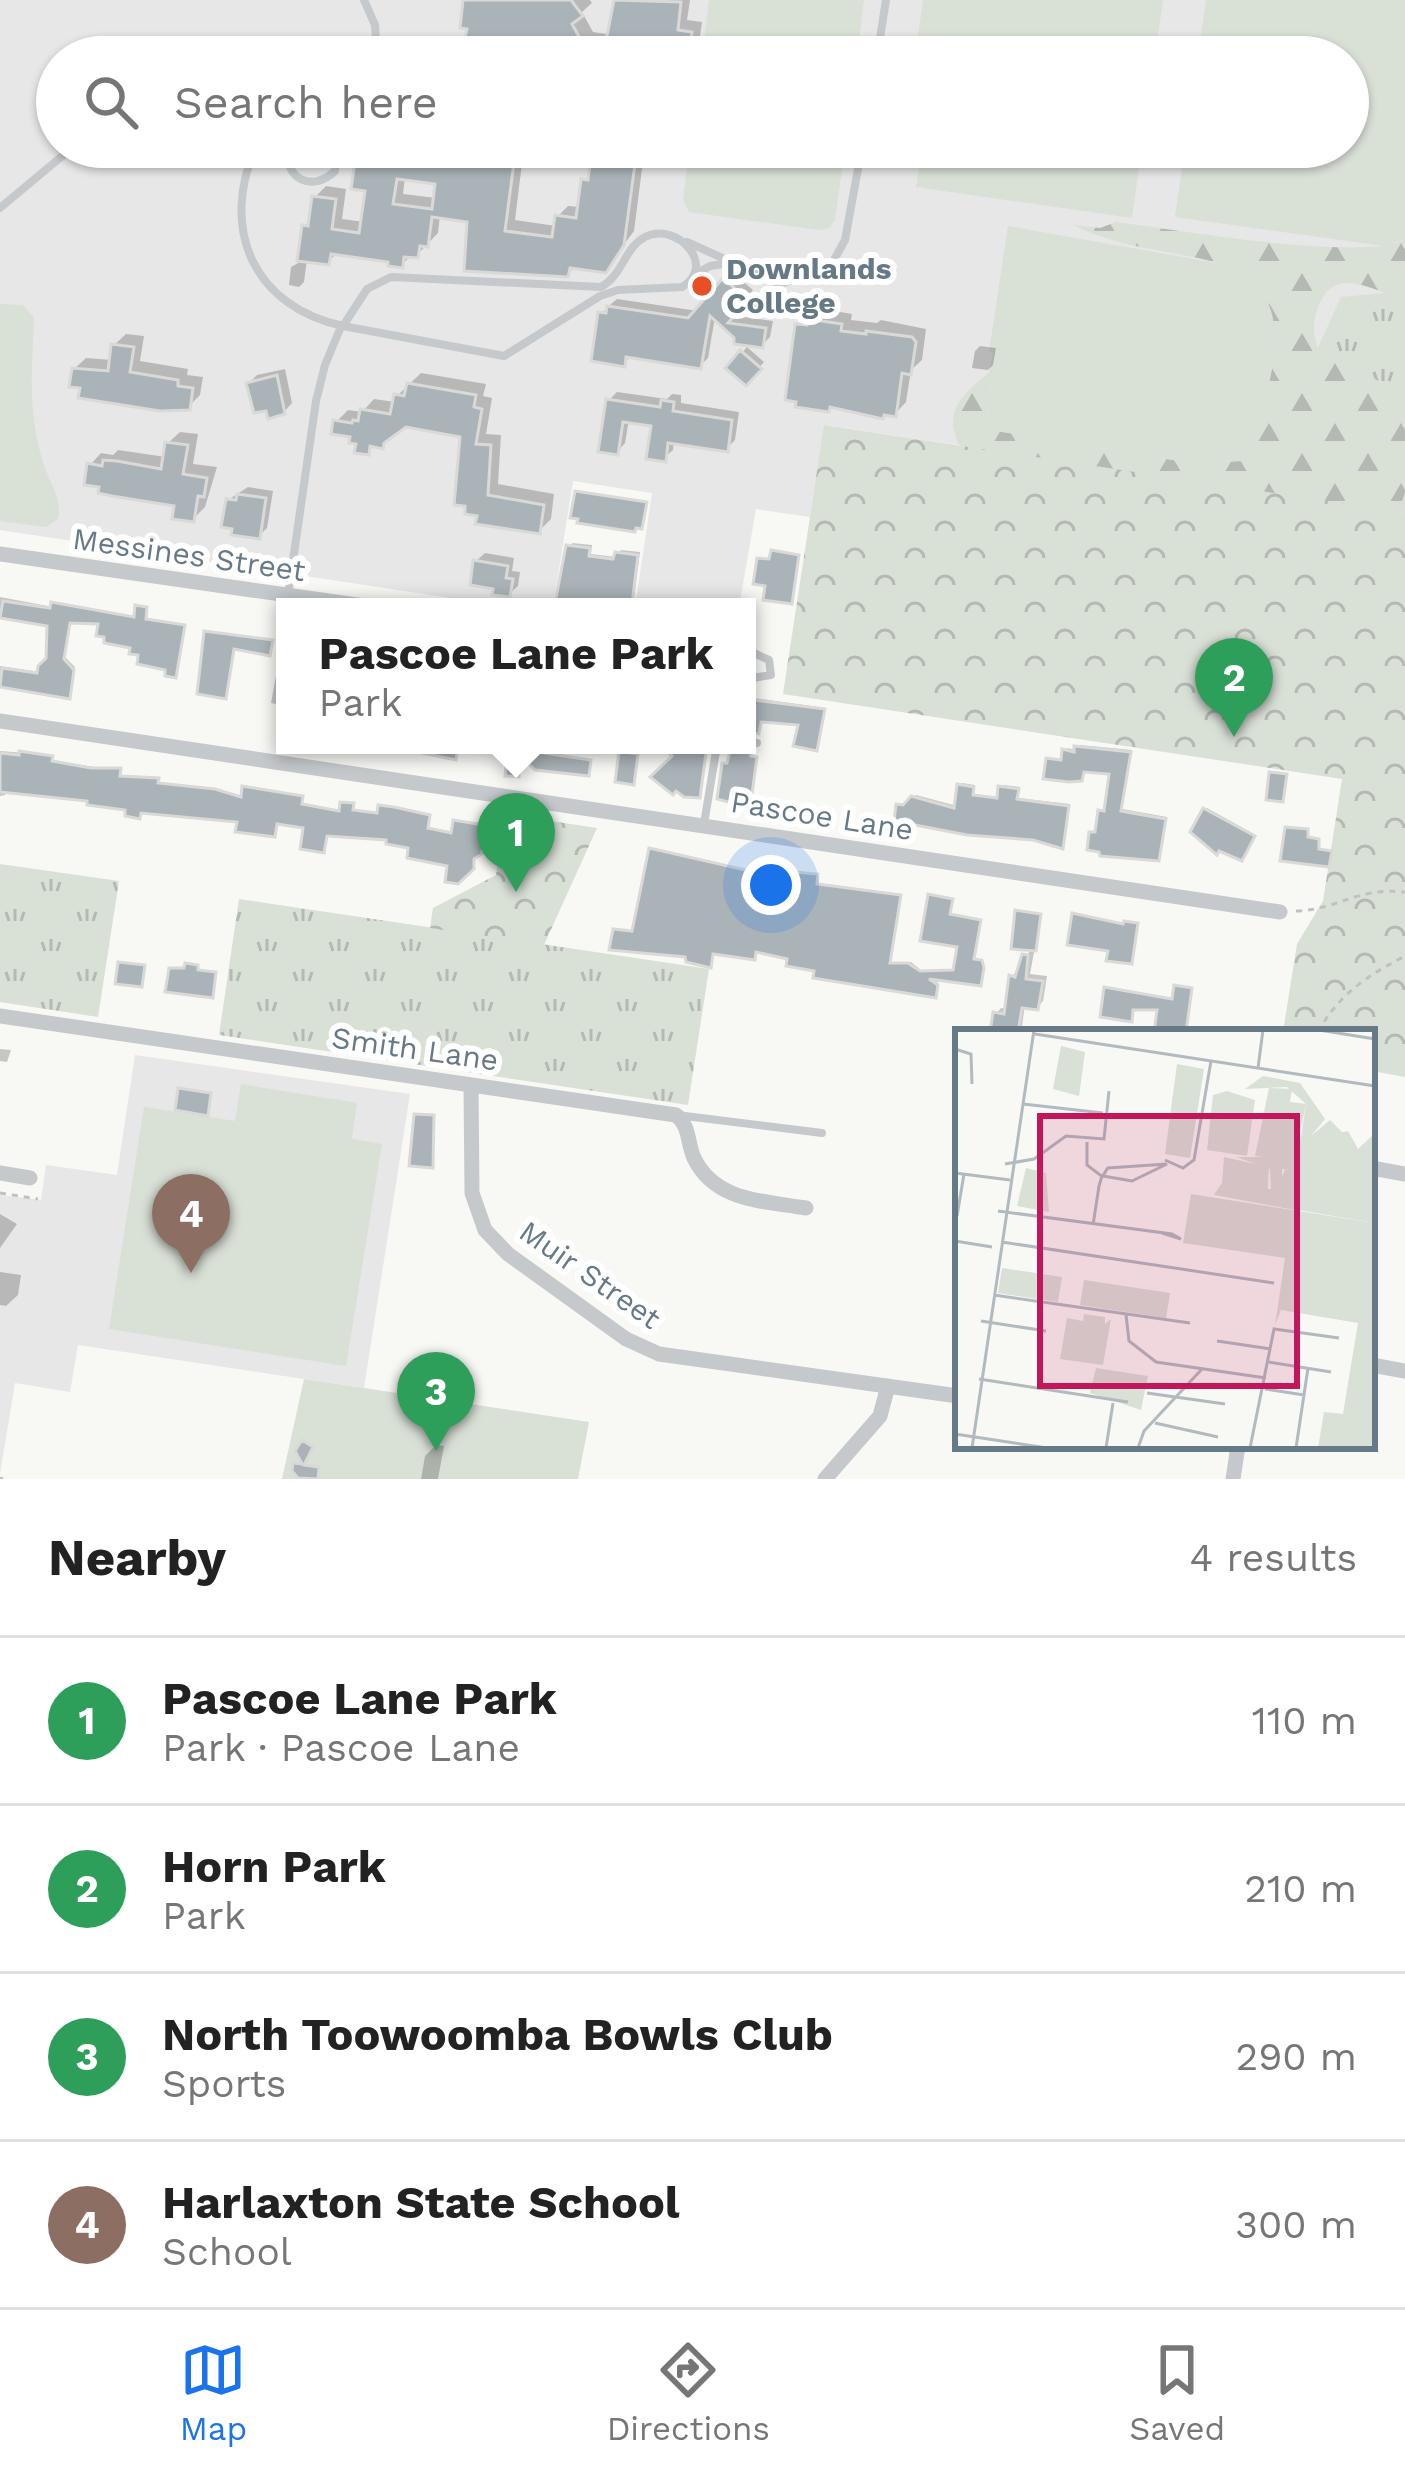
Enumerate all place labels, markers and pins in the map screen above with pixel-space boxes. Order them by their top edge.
place label: Downlands College [726,251,892,320]
marker: Downlands College [689,273,715,299]
pin: 2 [1195,638,1273,737]
pin: 1 [477,793,555,892]
pin: 4 [152,1174,230,1273]
pin: 3 [397,1352,475,1451]

